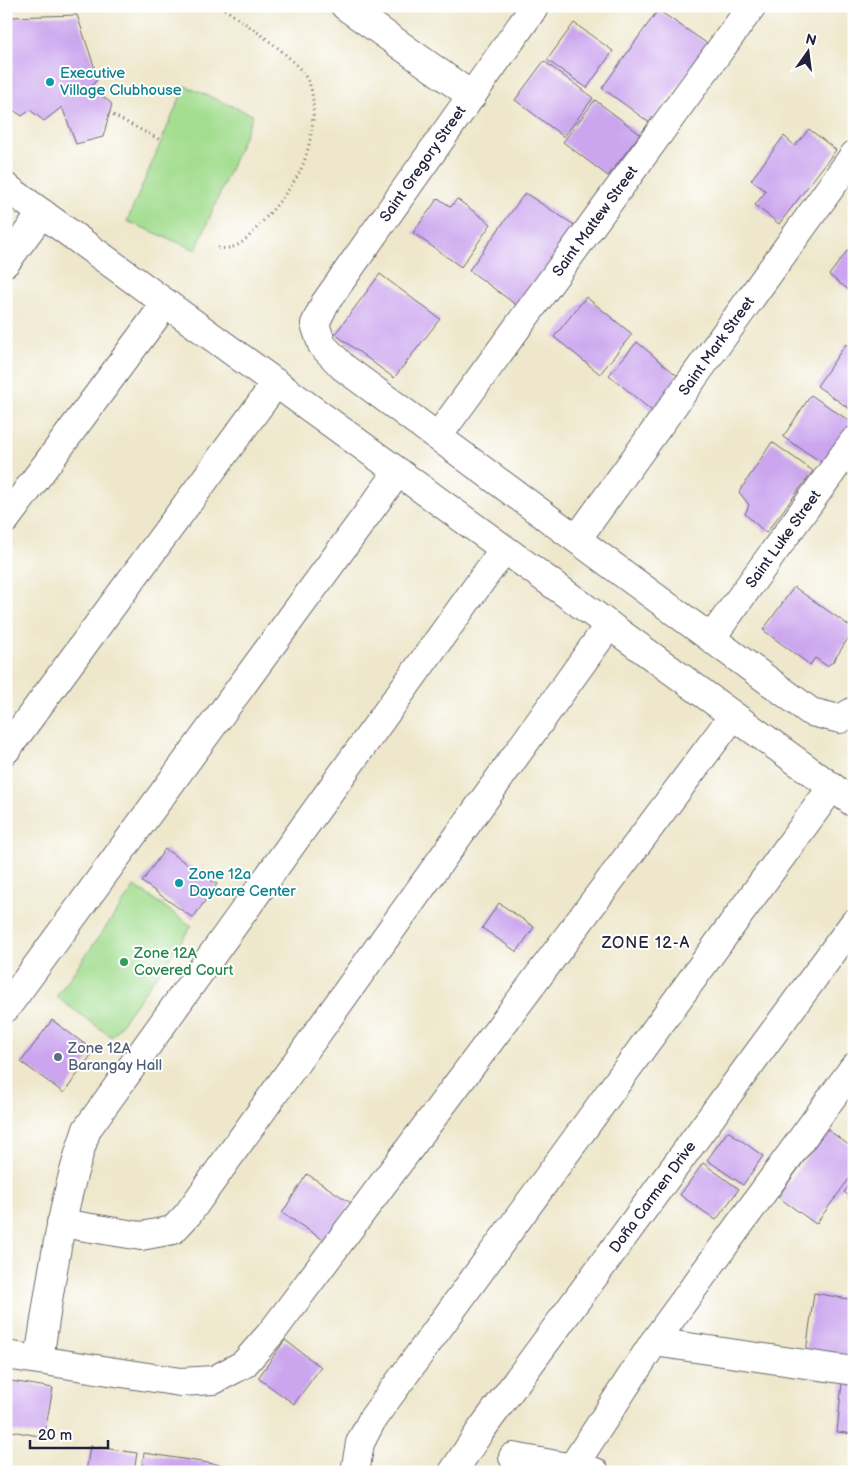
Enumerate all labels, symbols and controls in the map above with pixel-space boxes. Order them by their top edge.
north arrow [782,28,832,78]
text: N [804,30,818,49]
place label: Executive Village Clubhouse [60,64,182,100]
marker: Executive Village Clubhouse [44,76,56,88]
street label: Saint Gregory Street [376,102,470,226]
street label: Saint Mattew Street [548,162,642,280]
street label: Saint Mark Street [674,292,759,399]
street label: Saint Luke Street [741,486,825,592]
place label: Zone 12a Daycare Center [188,865,296,901]
marker: Zone 12a Daycare Center [173,877,185,889]
district label: ZONE 12-A [601,934,690,953]
place label: Zone 12A Covered Court [133,944,234,980]
marker: Zone 12A Covered Court [118,956,130,968]
place label: Zone 12A Barangay Hall [67,1039,162,1075]
marker: Zone 12A Barangay Hall [52,1051,64,1063]
street label: Doña Carmen Drive [605,1137,700,1256]
scale bar [30,1418,108,1450]
text: 20 m [38,1426,72,1445]

